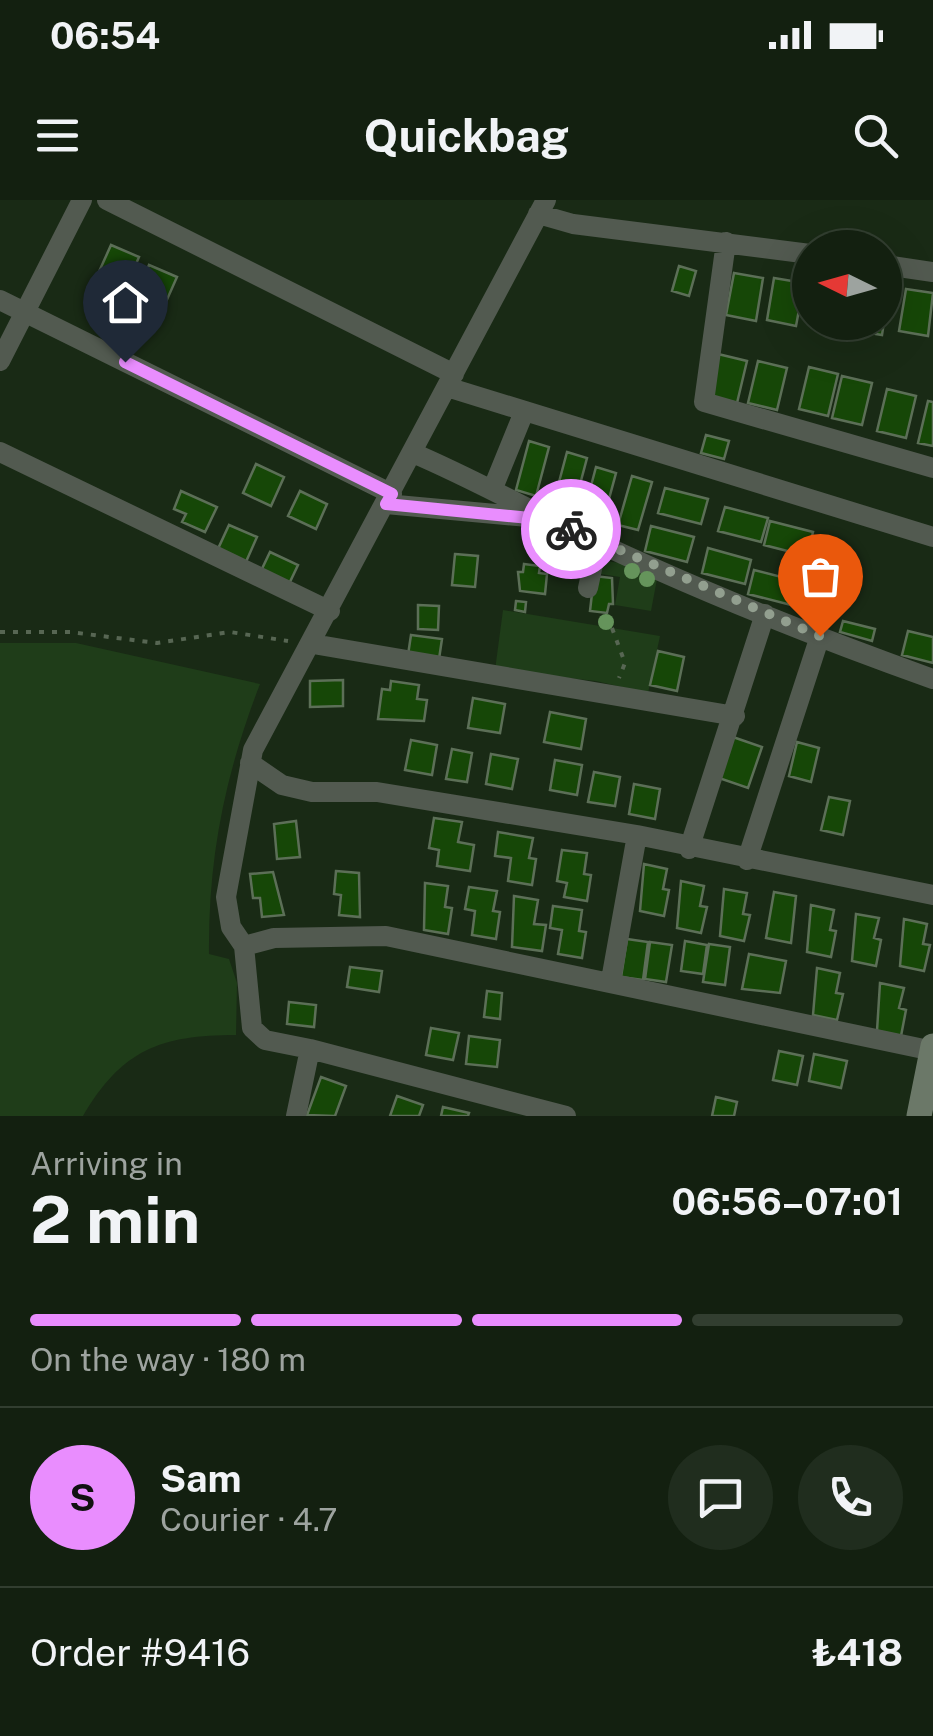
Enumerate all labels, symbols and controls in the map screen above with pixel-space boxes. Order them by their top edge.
text: 06:54 [50,13,160,58]
icon: menu [30,108,85,163]
icon: search [848,108,903,163]
text: Quickbag [364,109,569,162]
north arrow [792,230,902,340]
map controls [792,230,902,340]
pin [83,260,168,363]
icon: home [98,275,153,330]
courier [521,479,621,579]
icon: bike [544,502,599,557]
pin [778,534,863,637]
icon: bag [793,549,848,604]
text: Arriving in [30,1145,183,1182]
text: 06:56–07:01 [671,1179,903,1224]
text: 2 min [30,1181,200,1258]
text: On the way · 180 m [30,1341,306,1378]
button: chat [668,1445,773,1550]
button: phone [798,1445,903,1550]
text: Sam [160,1456,242,1501]
text: S [69,1475,96,1520]
text: Courier · 4.7 [160,1501,337,1538]
text: Order #9416 [30,1630,250,1675]
text: ₺418 [811,1630,903,1675]

